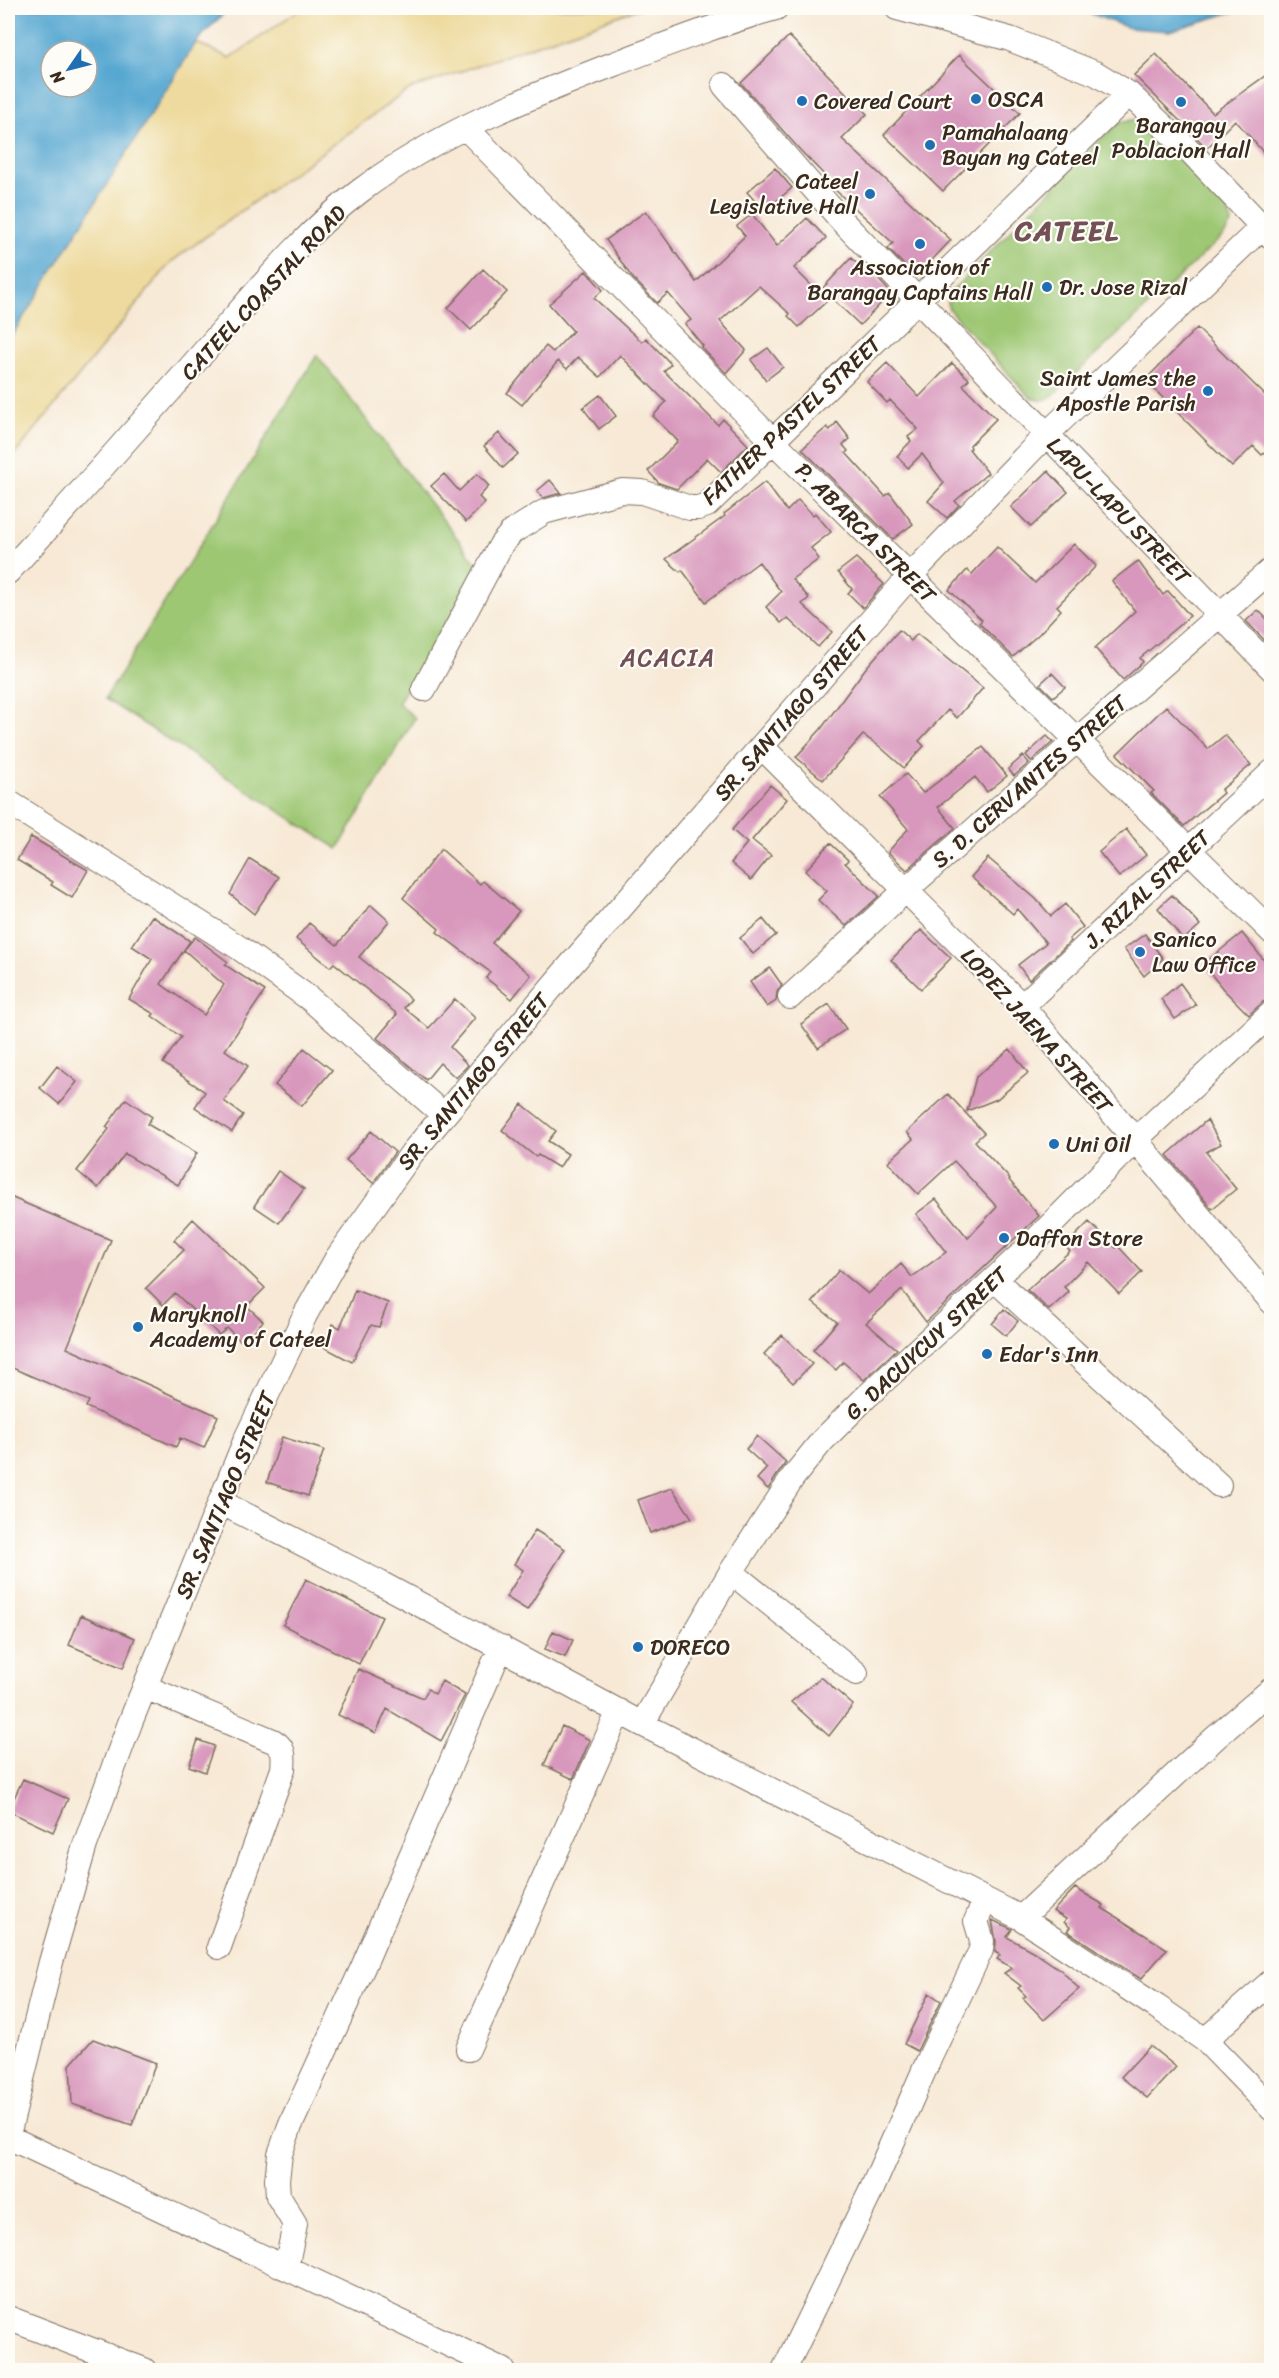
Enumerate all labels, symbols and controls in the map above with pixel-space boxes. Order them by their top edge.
north arrow [39,39,99,99]
text: N [42,64,73,91]
place label: OSCA [988,80,1044,119]
place label: Covered Court [814,82,953,121]
marker: OSCA [969,92,983,106]
marker: Covered Court [795,94,809,108]
marker: Barangay Poblacion Hall [1174,95,1188,109]
place label: Barangay Poblacion Hall [1112,106,1251,170]
place label: Pamahalaang Bayan ng Cateel [942,113,1099,177]
marker: Pamahalaang Bayan ng Cateel [923,138,937,152]
place label: Cateel Legislative Hall [710,162,859,226]
marker: Cateel Legislative Hall [863,187,877,201]
street label: CATEEL COASTAL ROAD [171,195,356,390]
district label: CATEEL [1014,206,1119,255]
marker: Association of Barangay Captains Hall [913,237,927,251]
place label: Association of Barangay Captains Hall [807,248,1033,312]
place label: Dr. Jose Rizal [1059,268,1188,307]
marker: Dr. Jose Rizal [1040,280,1054,294]
street label: FATHER PASTEL STREET [692,325,891,515]
place label: Saint James the Apostle Parish [1040,359,1196,423]
marker: Saint James the Apostle Parish [1201,384,1215,398]
street label: LAPU-LAPU STREET [1037,427,1201,595]
street label: P. ABARCA STREET [786,452,947,613]
street label: SR. SANTIAGO STREET [704,615,880,810]
district label: ACACIA [619,637,716,679]
street label: S. D. CERVANTES STREET [922,684,1137,878]
street label: J. RIZAL STREET [1074,819,1221,959]
place label: Sanico Law Office [1152,920,1256,984]
street label: LOPEZ JAENA STREET [951,938,1123,1123]
marker: Sanico Law Office [1133,945,1147,959]
street label: SR. SANTIAGO STREET [387,982,561,1179]
place label: Uni Oil [1066,1125,1132,1164]
marker: Uni Oil [1047,1137,1061,1151]
place label: Daffon Store [1016,1219,1143,1258]
marker: Daffon Store [997,1231,1011,1245]
street label: G. DACUYCUY STREET [835,1255,1019,1430]
place label: Maryknoll Academy of Cateel [149,1295,332,1359]
marker: Maryknoll Academy of Cateel [131,1320,145,1334]
place label: Edar's Inn [999,1335,1098,1374]
marker: Edar's Inn [980,1347,994,1361]
street label: SR. SANTIAGO STREET [164,1383,288,1605]
place label: DORECO [650,1628,730,1667]
marker: DORECO [631,1640,645,1654]

